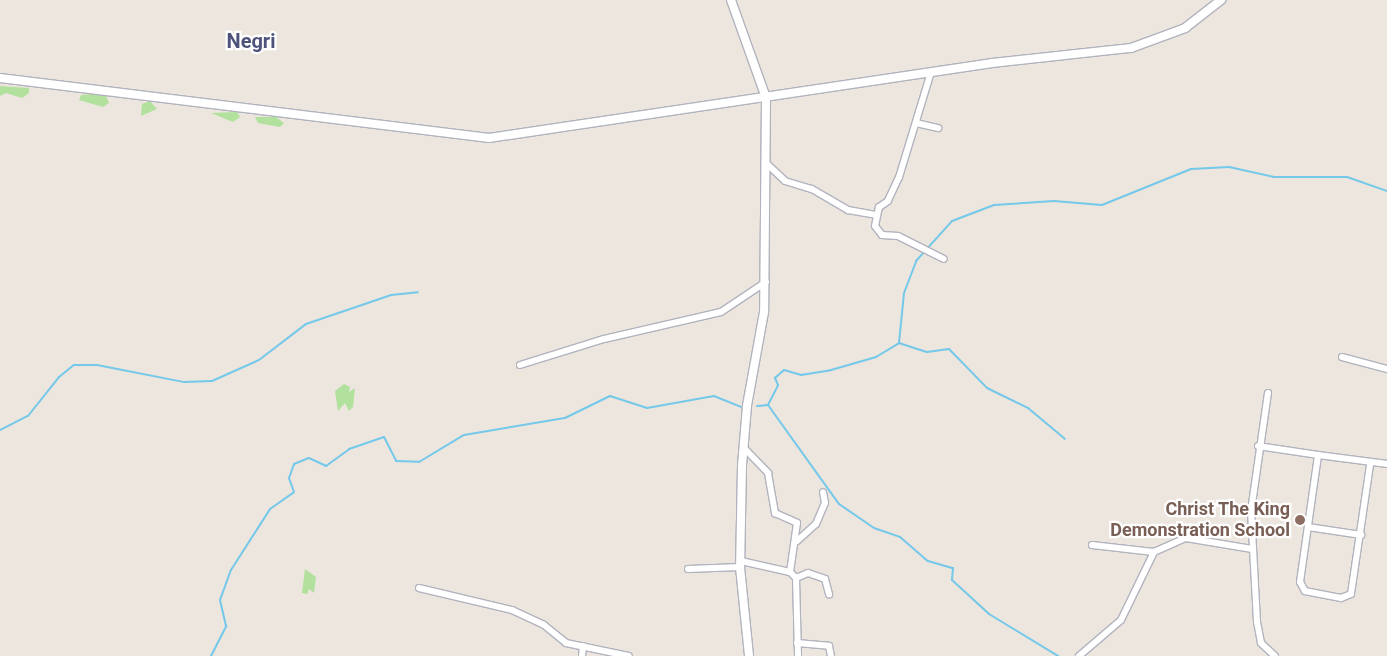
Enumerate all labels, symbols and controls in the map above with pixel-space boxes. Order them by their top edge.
district label: Negri [227,29,275,53]
place label: Christ The King Demonstration School [1110,499,1290,542]
marker: Christ The King Demonstration School [1294,514,1306,526]

